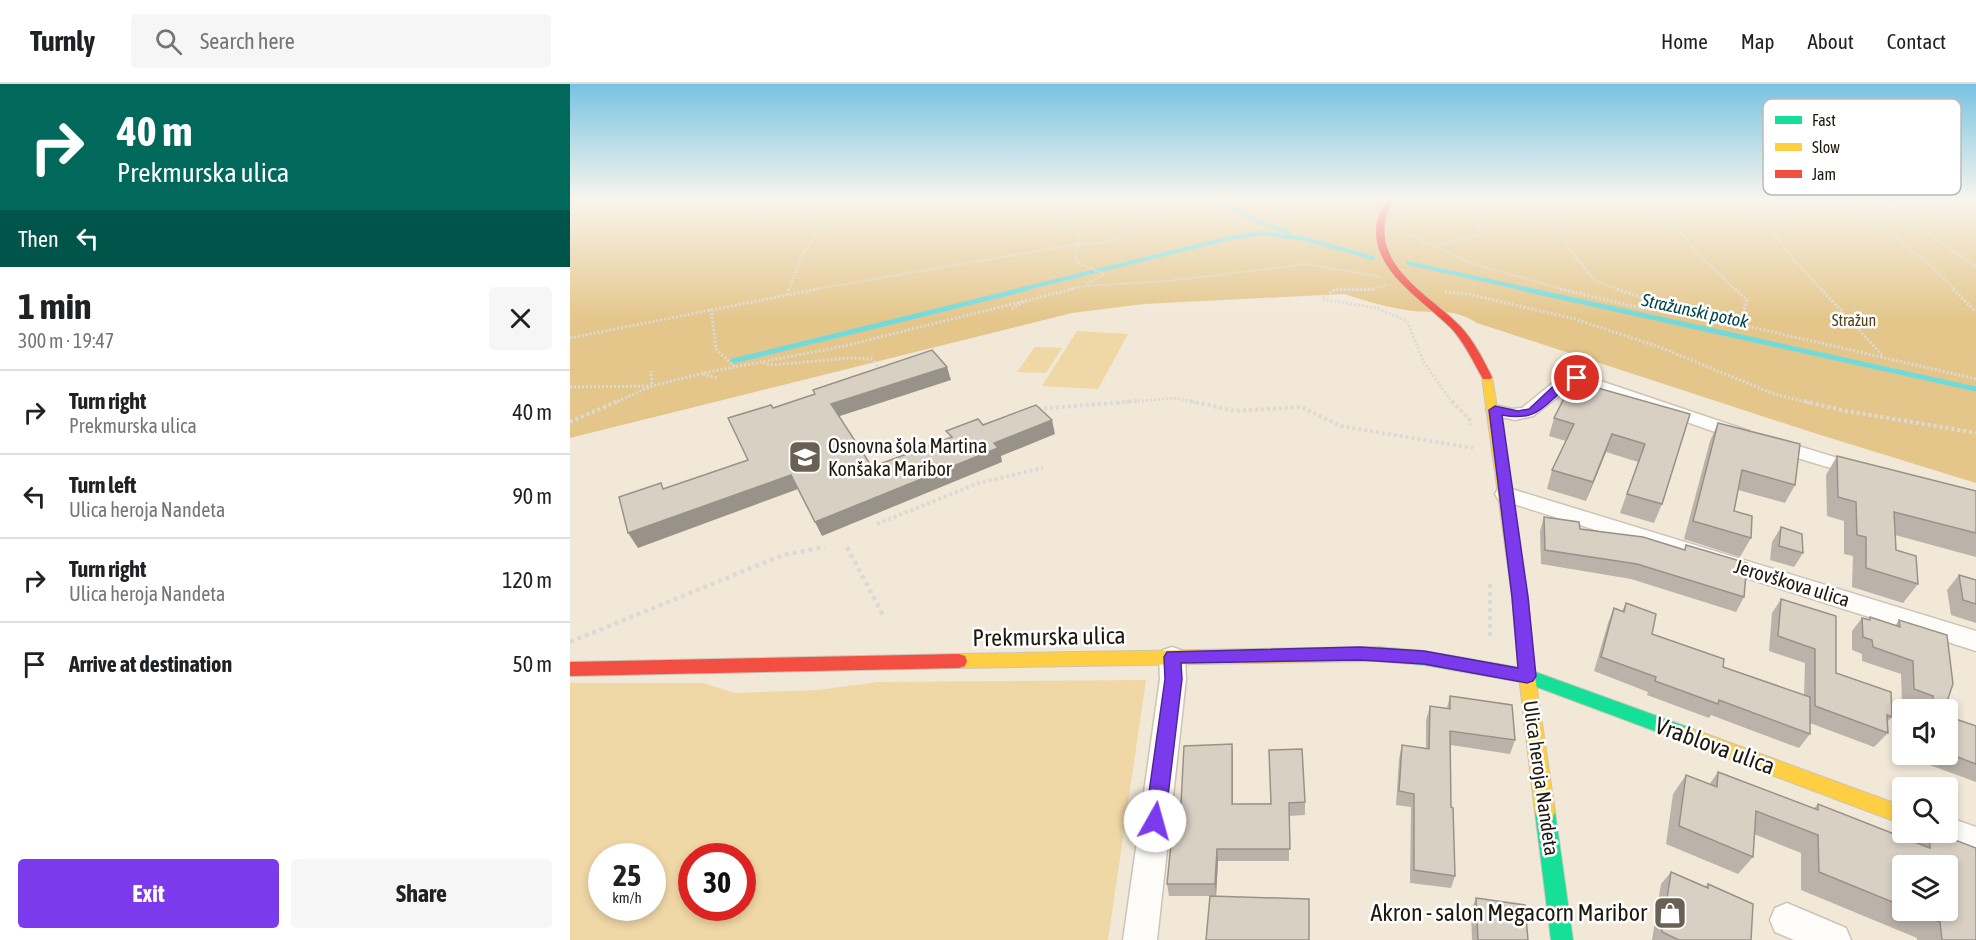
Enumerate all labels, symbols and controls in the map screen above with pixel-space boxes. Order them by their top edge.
search box [131,14,551,68]
text: Turnly [30,25,95,57]
icon: search [152,25,185,58]
text: Search here [200,28,295,54]
text: Home [1661,29,1708,53]
text: Map [1741,29,1775,53]
text: About [1808,29,1854,53]
text: Contact [1887,29,1946,53]
legend [1763,99,1961,195]
text: 40 m [117,107,192,155]
icon: right [18,108,96,186]
text: Fast [1812,111,1836,129]
text: Slow [1812,138,1840,156]
text: Prekmurska ulica [117,157,289,188]
text: Jam [1812,165,1836,183]
icon: left [71,222,104,255]
text: Then [18,226,59,252]
text: 1 min [18,285,92,327]
button: close [489,287,552,350]
water label: Stražunski potok [1639,289,1751,332]
park label: Stražun [1832,311,1876,329]
text: 300 m · 19:47 [18,329,114,352]
pin [1551,352,1602,403]
icon: arrive [1560,361,1593,394]
text: Turn right [69,388,146,414]
icon: right [18,396,51,429]
text: 40 m [512,399,552,425]
text: Prekmurska ulica [69,414,197,437]
place label: Osnovna šola Martina Konšaka Maribor [828,434,987,480]
school or university icon: Osnovna šola Martina Konšaka Maribor [787,439,823,475]
text: Turn left [69,472,136,498]
icon: left [18,480,51,513]
text: 90 m [512,483,552,509]
text: Ulica heroja Nandeta [69,498,225,521]
street label: Jerovškova ulica [1731,554,1853,611]
text: Turn right [69,556,146,582]
icon: right [18,564,51,597]
text: 120 m [502,567,552,593]
text: Ulica heroja Nandeta [69,582,225,605]
street label: Prekmurska ulica [972,622,1126,651]
icon: arrive [18,648,51,681]
text: Arrive at destination [69,651,232,677]
text: 50 m [512,651,552,677]
street label: Ulica heroja Nandeta [1519,699,1564,857]
map controls [1892,699,1958,921]
button: sound [1892,699,1958,765]
street label: Vrablova ulica [1652,711,1779,780]
button: search [1892,777,1958,843]
position arrow [1123,789,1187,853]
speed limit sign: 30 [678,843,756,921]
button: layers [1892,855,1958,921]
text: 25 [613,858,641,892]
button: Exit [18,859,279,928]
button: Share [291,859,552,928]
text: km/h [612,889,642,906]
shop icon: Akron - salon Megacorn Maribor [1652,895,1688,931]
place label: Akron - salon Megacorn Maribor [1370,899,1648,926]

